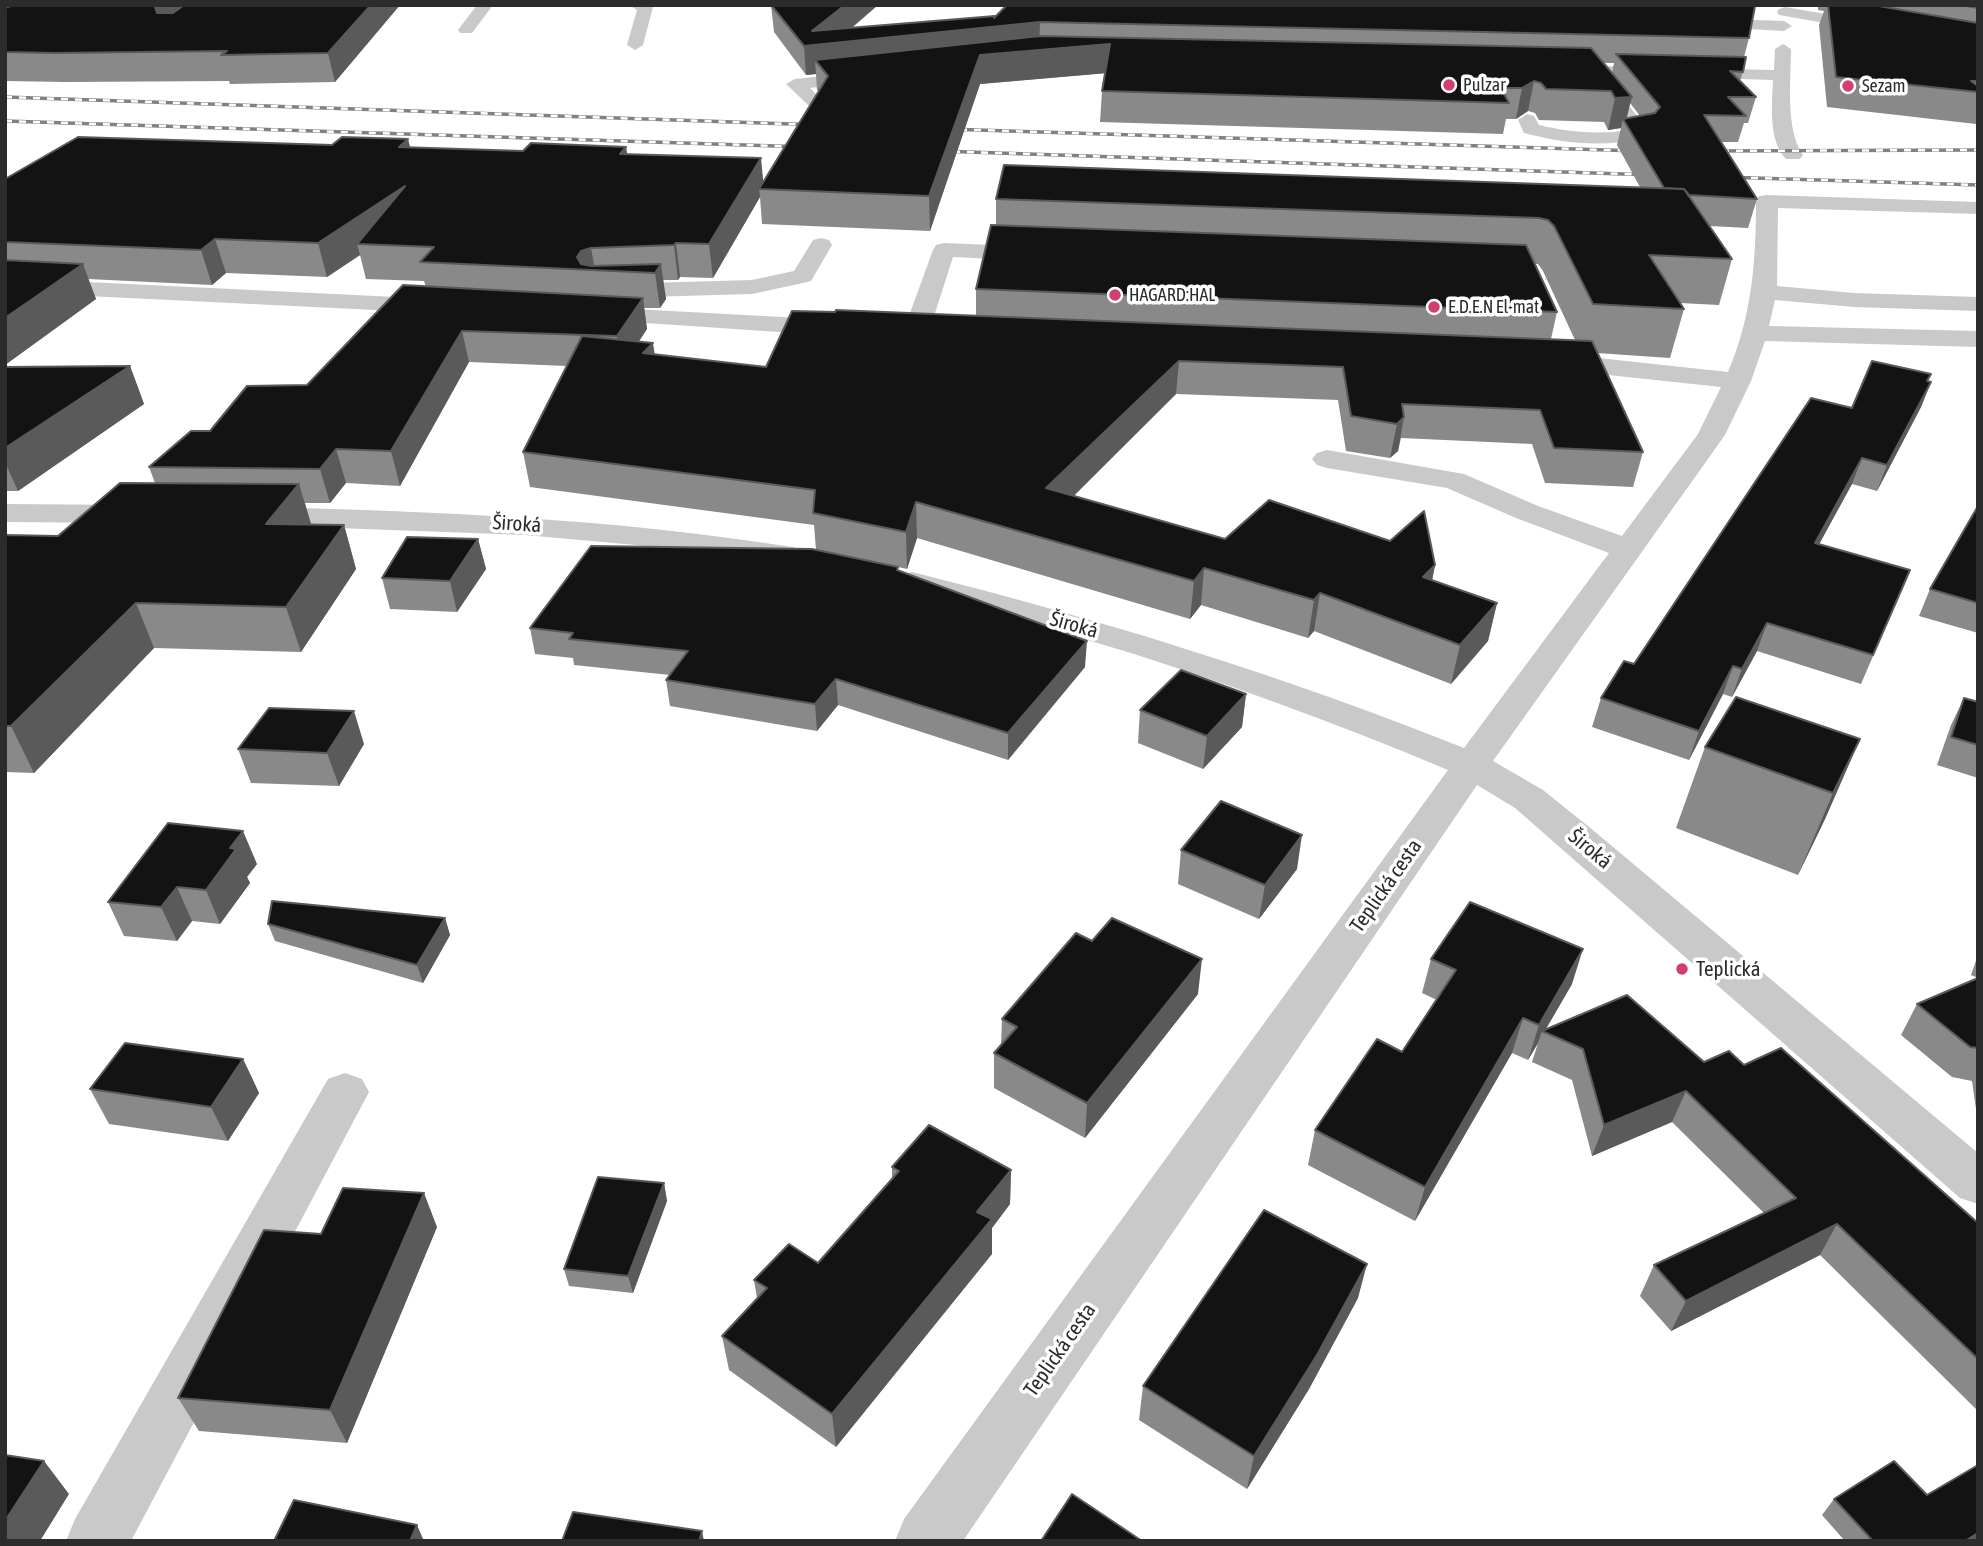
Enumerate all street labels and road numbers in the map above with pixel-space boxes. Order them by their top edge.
street label: Široká [492,510,542,538]
street label: Široká [1047,606,1101,644]
street label: Široká [1563,824,1617,874]
street label: Teplická cesta [1345,835,1427,937]
street label: Teplická cesta [1019,1299,1101,1401]

